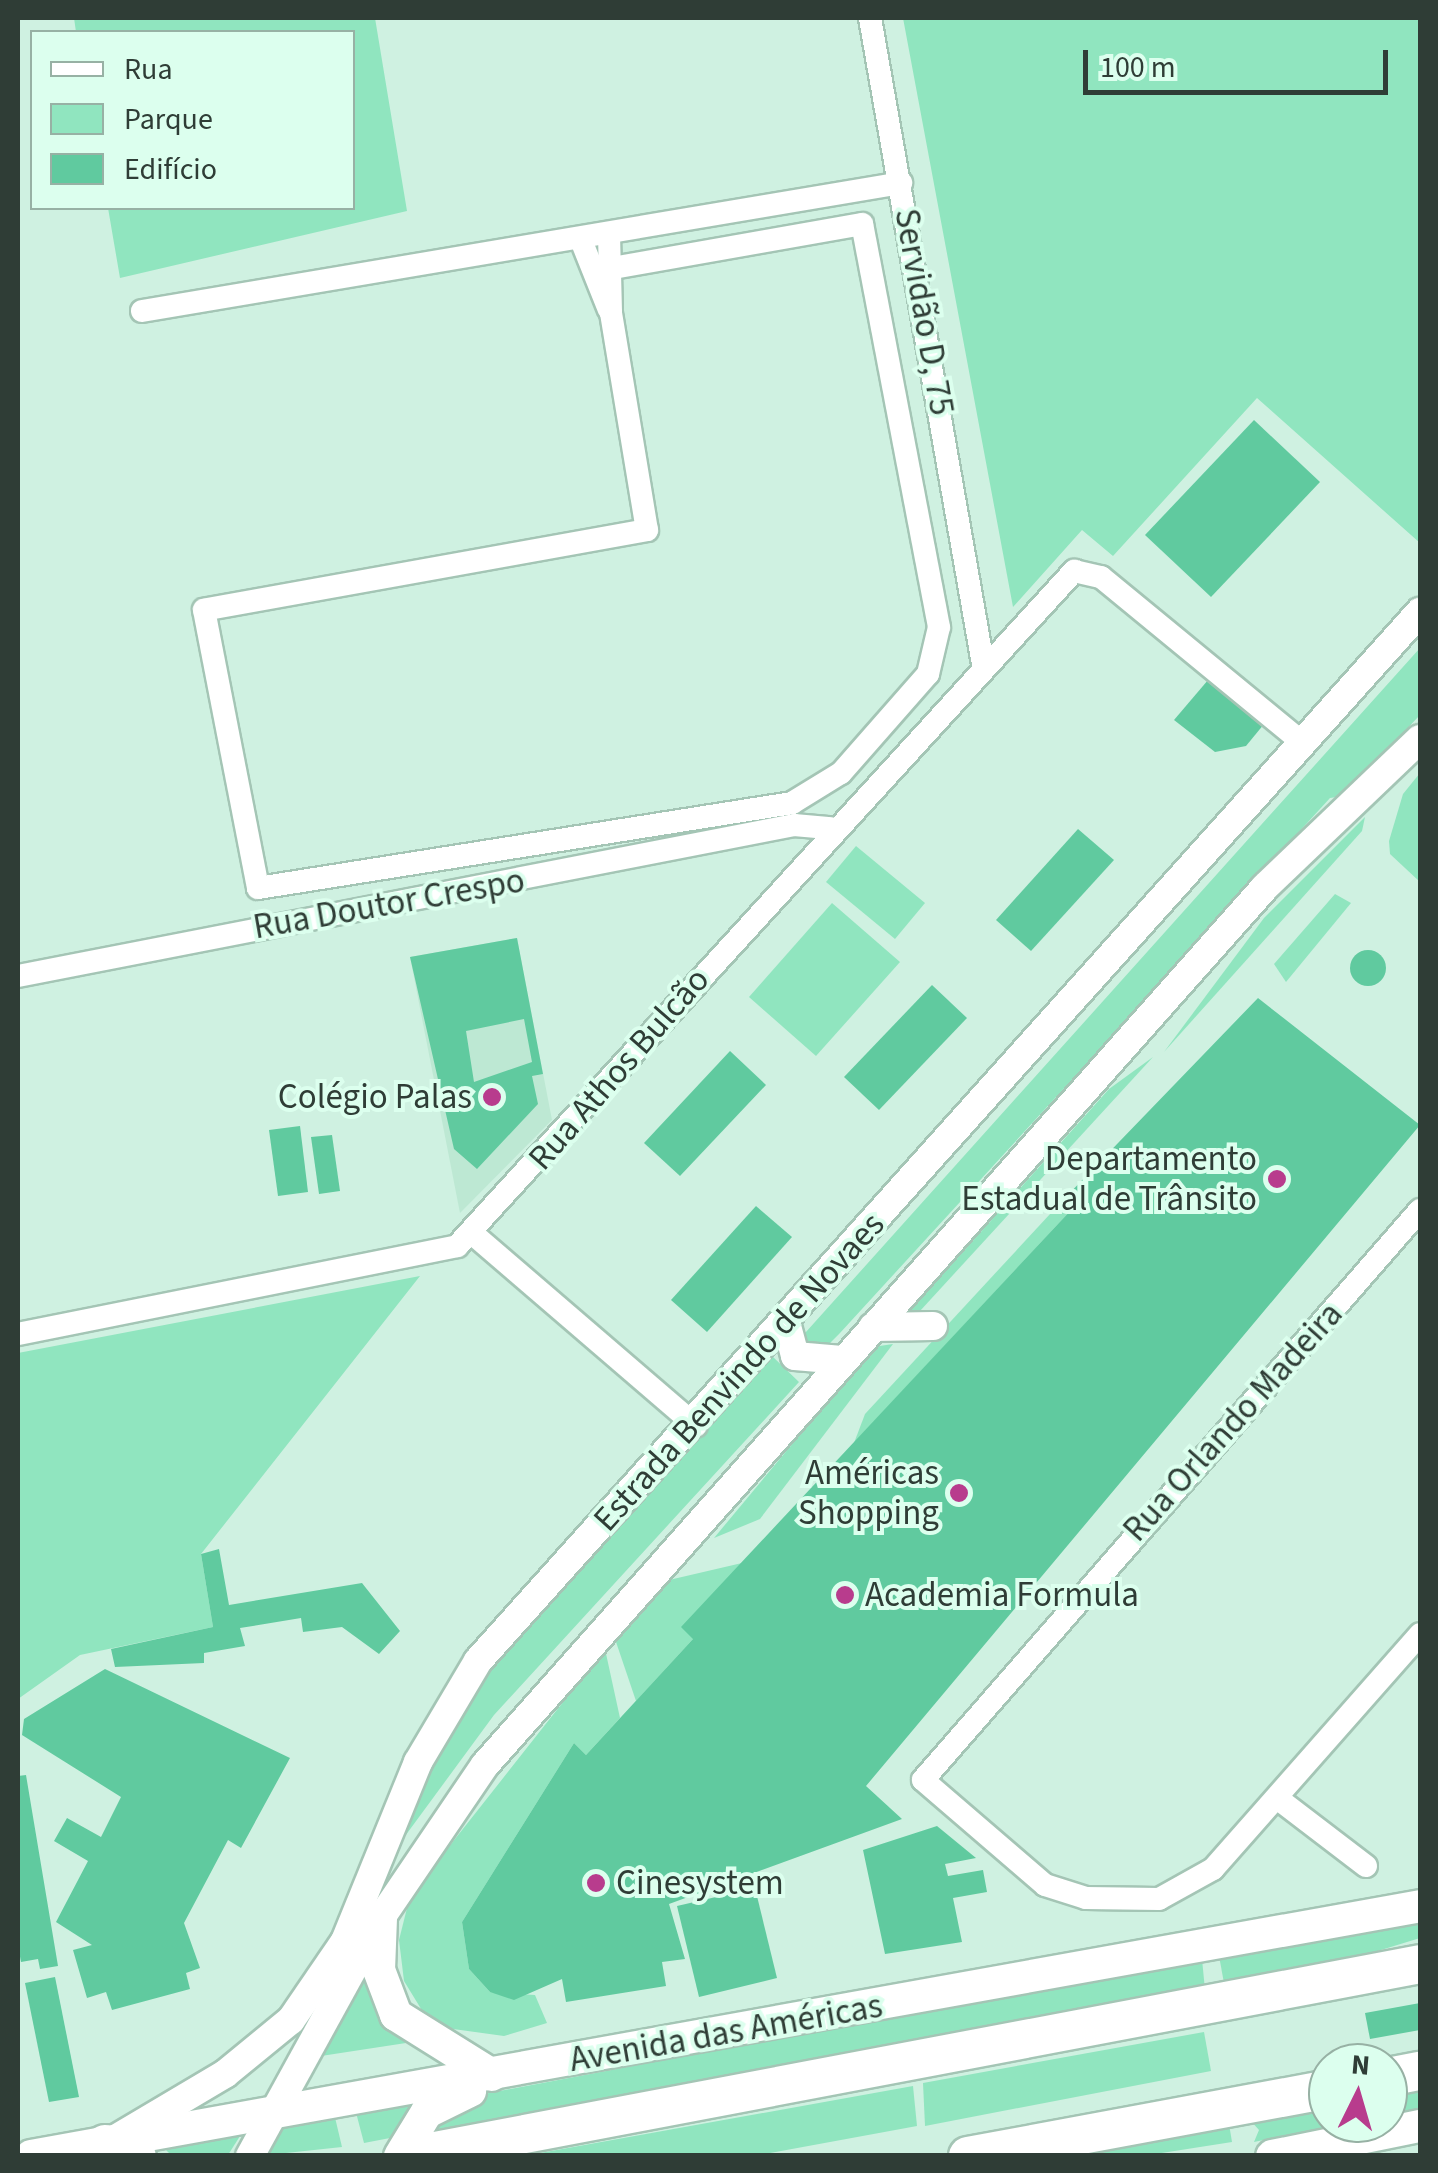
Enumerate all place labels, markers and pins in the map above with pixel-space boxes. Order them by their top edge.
place label: Colégio Palas [278,1076,472,1118]
marker: Colégio Palas [481,1086,503,1108]
place label: Departamento Estadual de Trânsito [961,1138,1257,1220]
marker: Departamento Estadual de Trânsito [1266,1168,1288,1190]
place label: Américas Shopping [798,1452,939,1534]
marker: Américas Shopping [948,1482,970,1504]
place label: Academia Formula [865,1574,1139,1616]
marker: Academia Formula [834,1584,856,1606]
place label: Cinesystem [616,1862,784,1904]
marker: Cinesystem [585,1872,607,1894]

